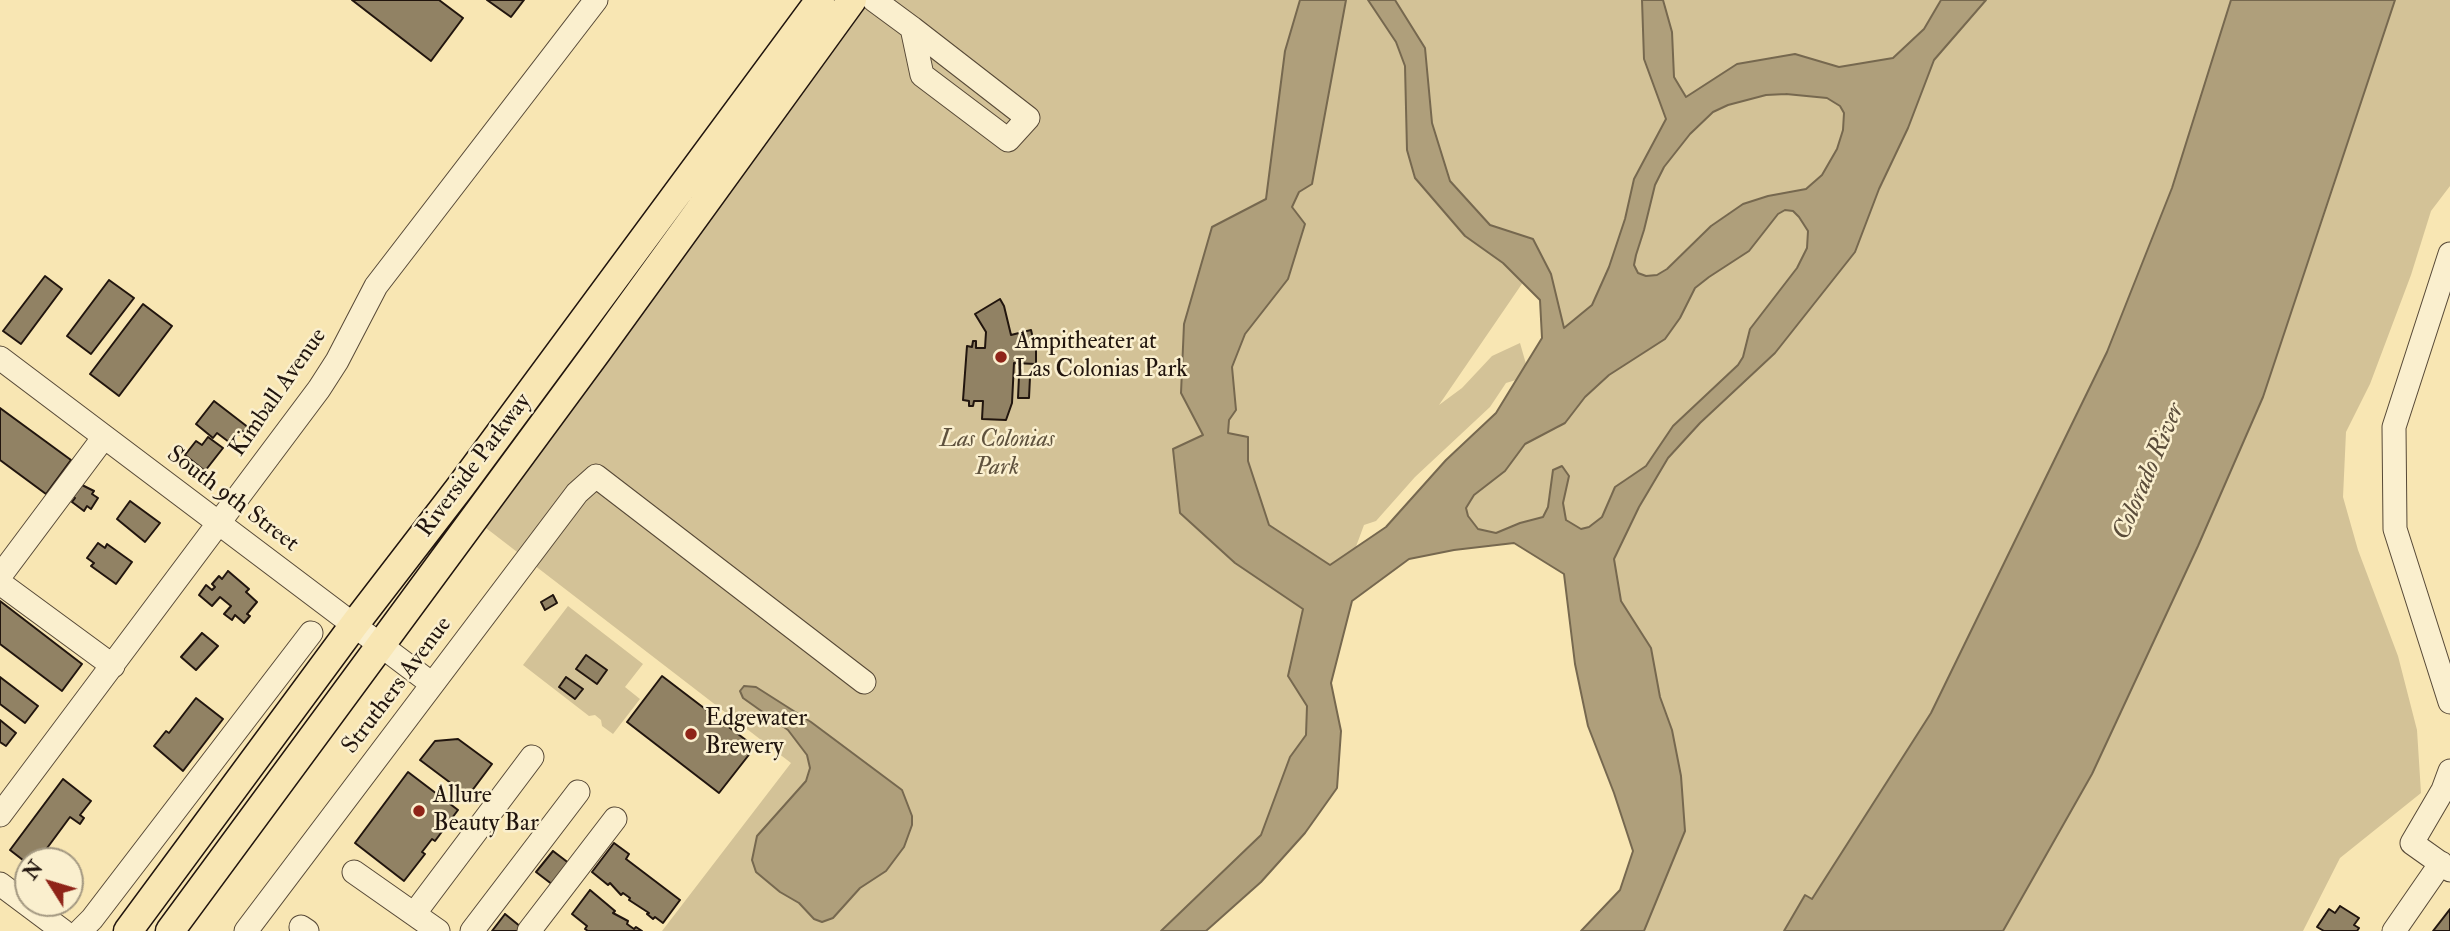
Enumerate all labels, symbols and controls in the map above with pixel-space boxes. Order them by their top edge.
street label: Kimball Avenue [224,323,334,463]
place label: Ampitheater at Las Colonias Park [1015,329,1188,385]
marker: Ampitheater at Las Colonias Park [993,349,1009,365]
street label: Riverside Parkway [412,389,538,543]
water label: Colorado River [2107,399,2193,545]
park label: Las Colonias Park [939,427,1055,483]
street label: South 9th Street [160,441,304,559]
street label: Struthers Avenue [337,612,459,760]
place label: Edgewater Brewery [705,706,807,762]
marker: Edgewater Brewery [683,726,699,742]
place label: Allure Beauty Bar [433,783,539,839]
marker: Allure Beauty Bar [411,803,427,819]
north arrow [14,847,84,917]
text: N [19,857,49,885]

